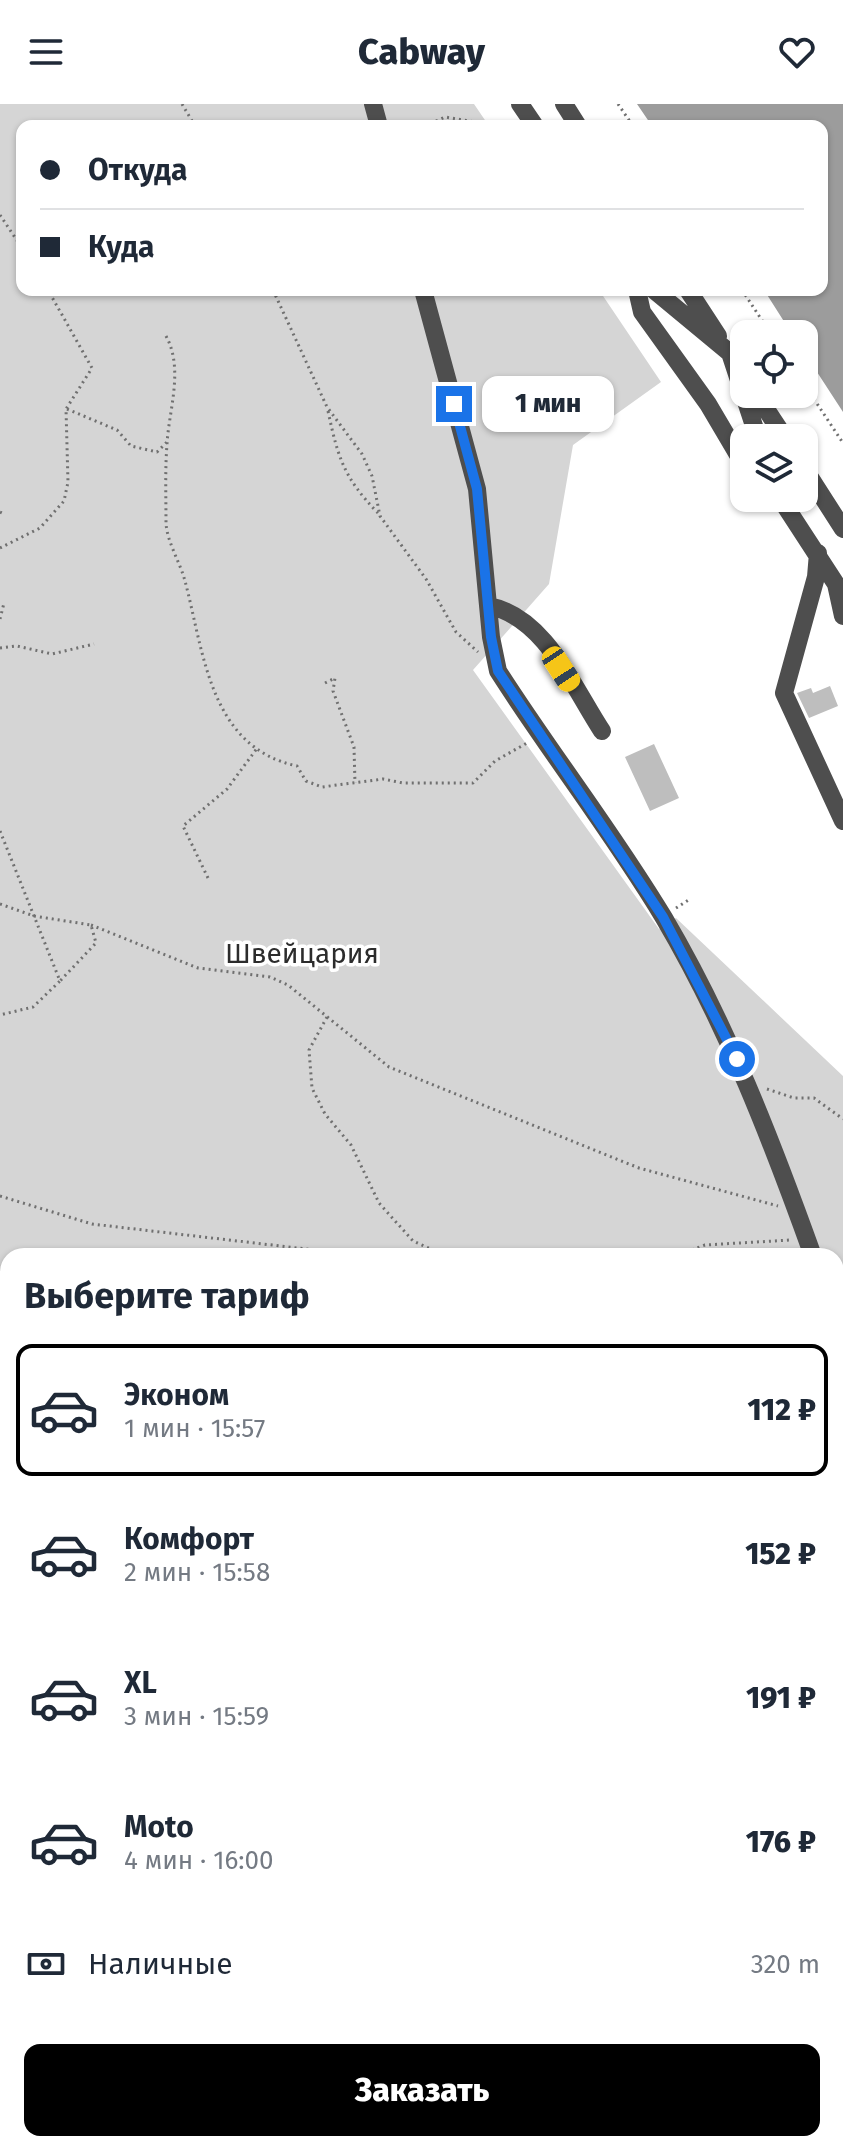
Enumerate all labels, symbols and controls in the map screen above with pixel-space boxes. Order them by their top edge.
icon: menu [24,30,68,74]
text: Cabway [358,30,485,74]
icon: heart [775,30,819,74]
text: Откуда [88,152,187,188]
text: Куда [88,229,154,265]
map controls [730,320,818,512]
button: locate [730,320,818,408]
callout: 1 мин [482,376,614,432]
route end [436,386,472,422]
text: 1 мин [515,388,581,419]
button: layers [730,424,818,512]
car [538,642,584,696]
park label: Швейцария [225,937,379,970]
route start [719,1041,755,1077]
text: Выберите тариф [24,1274,310,1318]
icon: car [28,1374,100,1446]
text: Эконом [124,1377,229,1413]
text: 112 ₽ [747,1392,816,1428]
text: 1 мин · 15:57 [124,1413,265,1444]
icon: car [28,1518,100,1590]
text: Комфорт [124,1521,254,1557]
text: 152 ₽ [745,1536,816,1572]
text: 2 мин · 15:58 [124,1557,270,1588]
icon: car [28,1662,100,1734]
text: XL [124,1665,157,1701]
text: 191 ₽ [746,1680,816,1716]
text: 3 мин · 15:59 [124,1701,269,1732]
icon: car [28,1806,100,1878]
text: Moto [124,1809,194,1845]
text: 176 ₽ [746,1824,816,1860]
text: 4 мин · 16:00 [124,1845,274,1876]
icon: cash [24,1942,68,1986]
text: Наличные [88,1946,233,1982]
text: 320 m [751,1949,820,1980]
button: Заказать [24,2044,820,2136]

